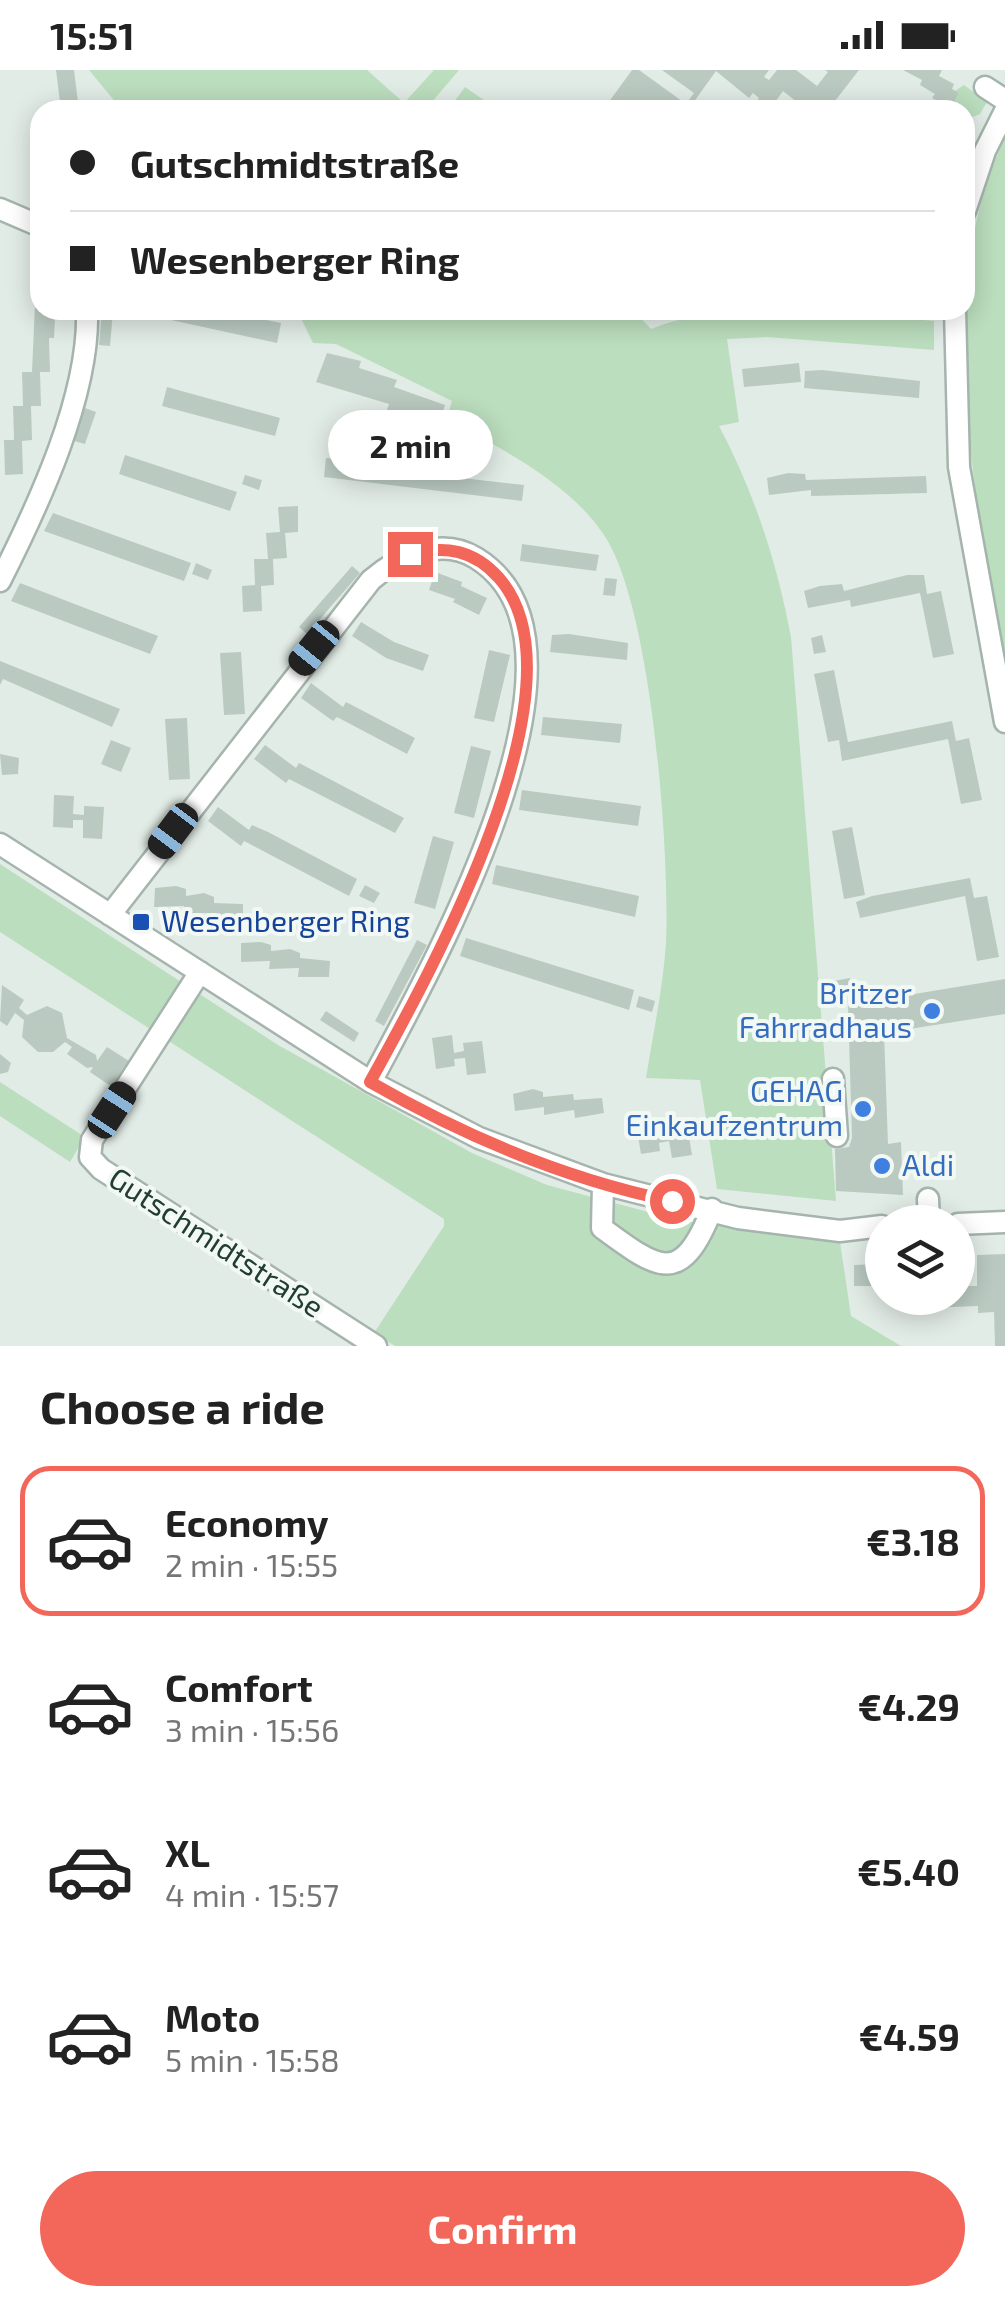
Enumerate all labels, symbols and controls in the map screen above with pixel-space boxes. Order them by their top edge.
text: 15:51 [50,12,135,58]
text: Gutschmidtstraße [130,140,459,186]
text: Wesenberger Ring [130,236,459,282]
callout: 2 min [328,409,492,479]
text: 2 min [370,426,451,464]
route end [388,532,433,577]
car [283,615,345,681]
car [143,798,203,864]
place label: Wesenberger Ring [161,902,410,938]
marker: Wesenberger Ring [130,911,152,933]
place label: Britzer Fahrradhaus [739,974,912,1044]
marker: Britzer Fahrradhaus [921,1000,943,1022]
place label: GEHAG Einkaufzentrum [625,1072,843,1142]
car [83,1077,141,1143]
marker: GEHAG Einkaufzentrum [852,1098,874,1120]
place label: Aldi [902,1146,954,1182]
marker: Aldi [871,1155,893,1177]
street label: Gutschmidtstraße [103,1159,331,1324]
route start [650,1179,695,1224]
map controls [865,1205,975,1315]
button: layers [865,1205,975,1315]
text: Choose a ride [40,1379,325,1433]
icon: car [45,1496,135,1586]
text: Economy [165,1499,329,1545]
text: €3.18 [866,1518,960,1564]
text: 2 min · 15:55 [165,1545,338,1583]
icon: car [45,1661,135,1751]
text: Comfort [165,1664,313,1710]
text: €4.29 [858,1683,960,1729]
text: 3 min · 15:56 [165,1710,339,1748]
icon: car [45,1826,135,1916]
text: XL [165,1829,210,1875]
text: €5.40 [857,1848,960,1894]
text: 4 min · 15:57 [165,1875,339,1913]
icon: car [45,1991,135,2081]
text: Moto [165,1994,260,2040]
text: €4.59 [859,2013,960,2059]
text: 5 min · 15:58 [165,2040,340,2078]
button: Confirm [40,2171,965,2286]

